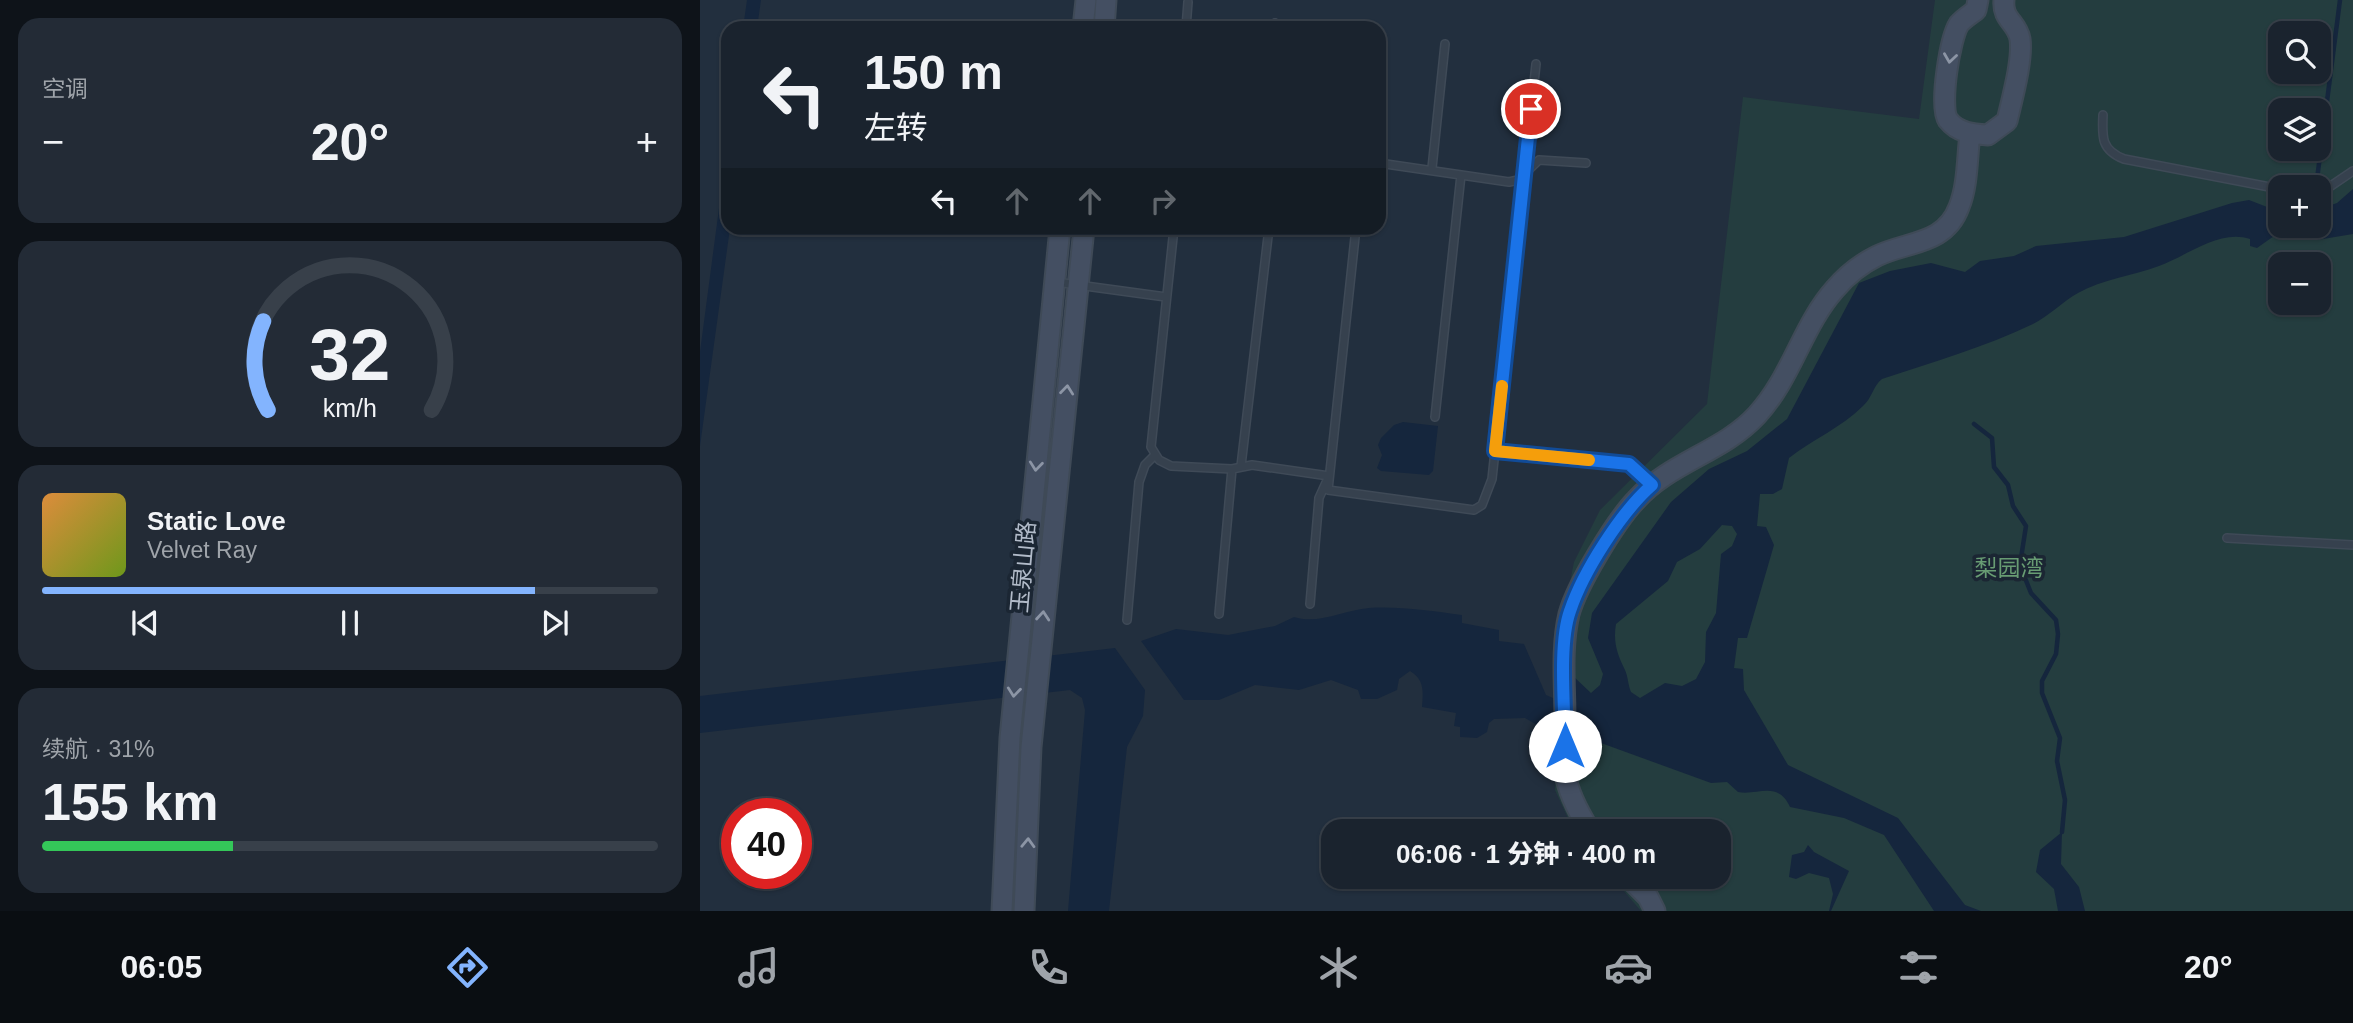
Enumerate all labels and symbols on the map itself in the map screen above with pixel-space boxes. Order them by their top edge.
one-way arrow [1943,52,1958,64]
pin [1501,79,1561,139]
one-way arrow [1059,384,1074,396]
one-way arrow [1029,461,1044,472]
street label: 玉泉山路 [1006,520,1040,614]
park label: 梨园湾 [1975,555,2044,581]
one-way arrow [1035,610,1050,621]
one-way arrow [1007,687,1022,698]
position arrow [1528,709,1602,783]
speed limit sign: 40 [721,798,812,889]
one-way arrow [1020,837,1035,848]

